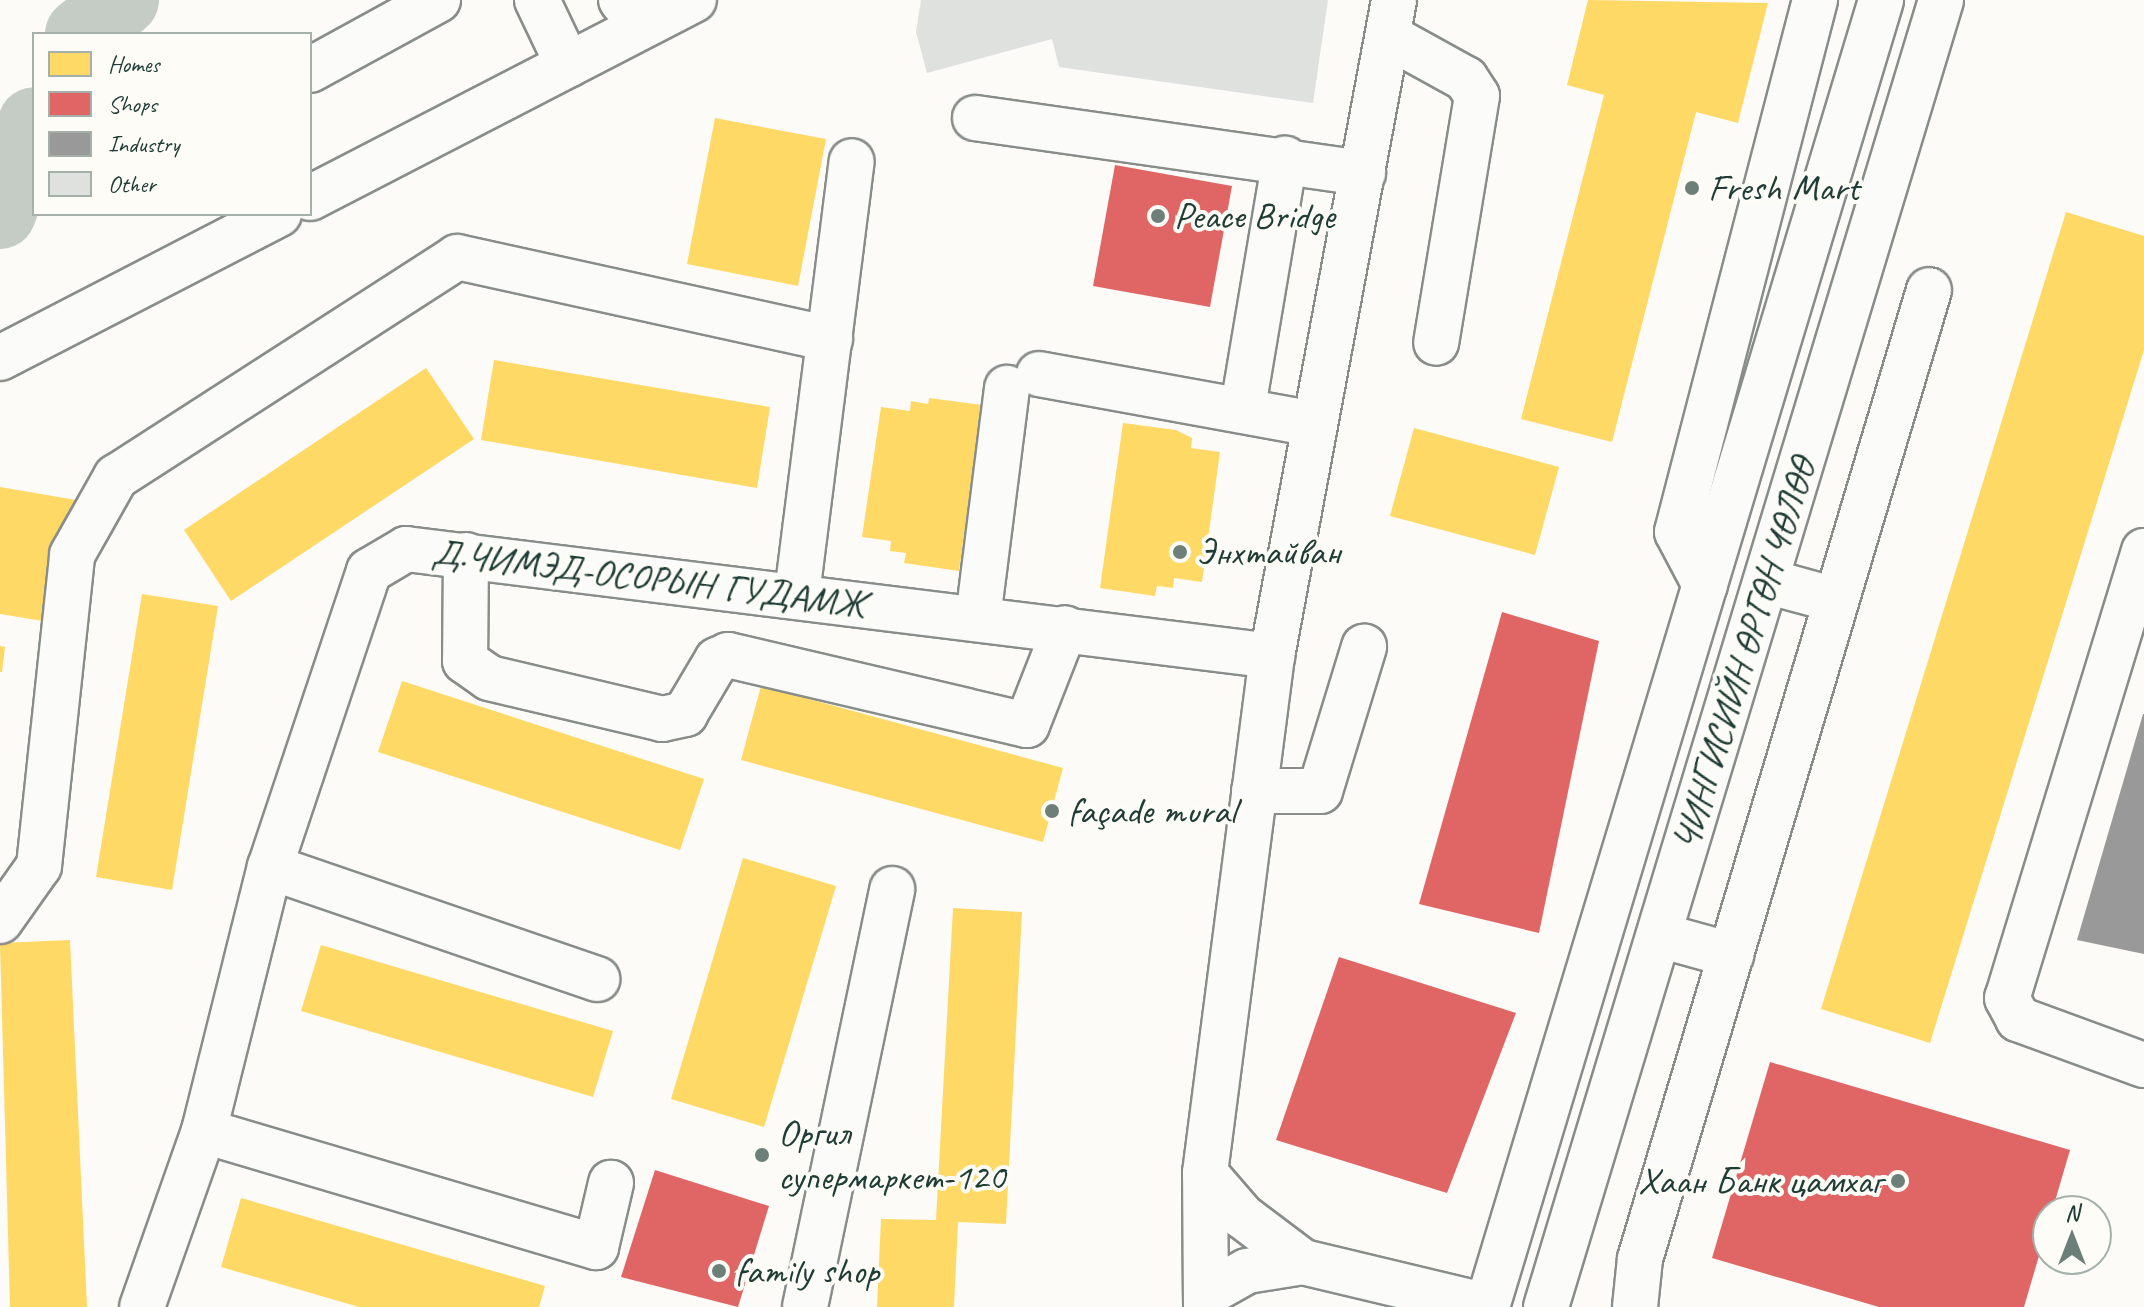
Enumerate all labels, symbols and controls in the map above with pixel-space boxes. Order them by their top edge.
legend [32,32,312,216]
text: Homes [108,49,159,79]
text: Shops [108,89,157,119]
text: Industry [108,129,179,159]
place label: Fresh Mart [1708,165,1861,211]
text: Other [108,169,156,199]
marker: Fresh Mart [1683,179,1701,197]
place label: Peace Bridge [1174,193,1335,239]
marker: Peace Bridge [1149,207,1167,225]
street label: ЧИНГИСИЙН ӨРГӨН ЧӨЛӨӨ [1663,453,1825,855]
street label: Д.ЧИМЭД-ОСОРЫН ГУДАМЖ [431,529,867,627]
place label: Энхтайван [1196,529,1340,575]
marker: Энхтайван [1171,543,1189,561]
place label: façade mural [1068,788,1233,834]
marker: façade mural [1043,802,1061,820]
place label: Оргил супермаркет-120 [778,1110,1005,1200]
marker: Оргил супермаркет-120 [753,1146,771,1164]
place label: Хаан Банк цамхаг [1637,1158,1882,1204]
marker: Хаан Банк цамхаг [1889,1172,1907,1190]
north arrow [2032,1195,2112,1275]
text: N [2065,1199,2079,1227]
place label: family shop [735,1248,879,1294]
marker: family shop [710,1262,728,1280]

